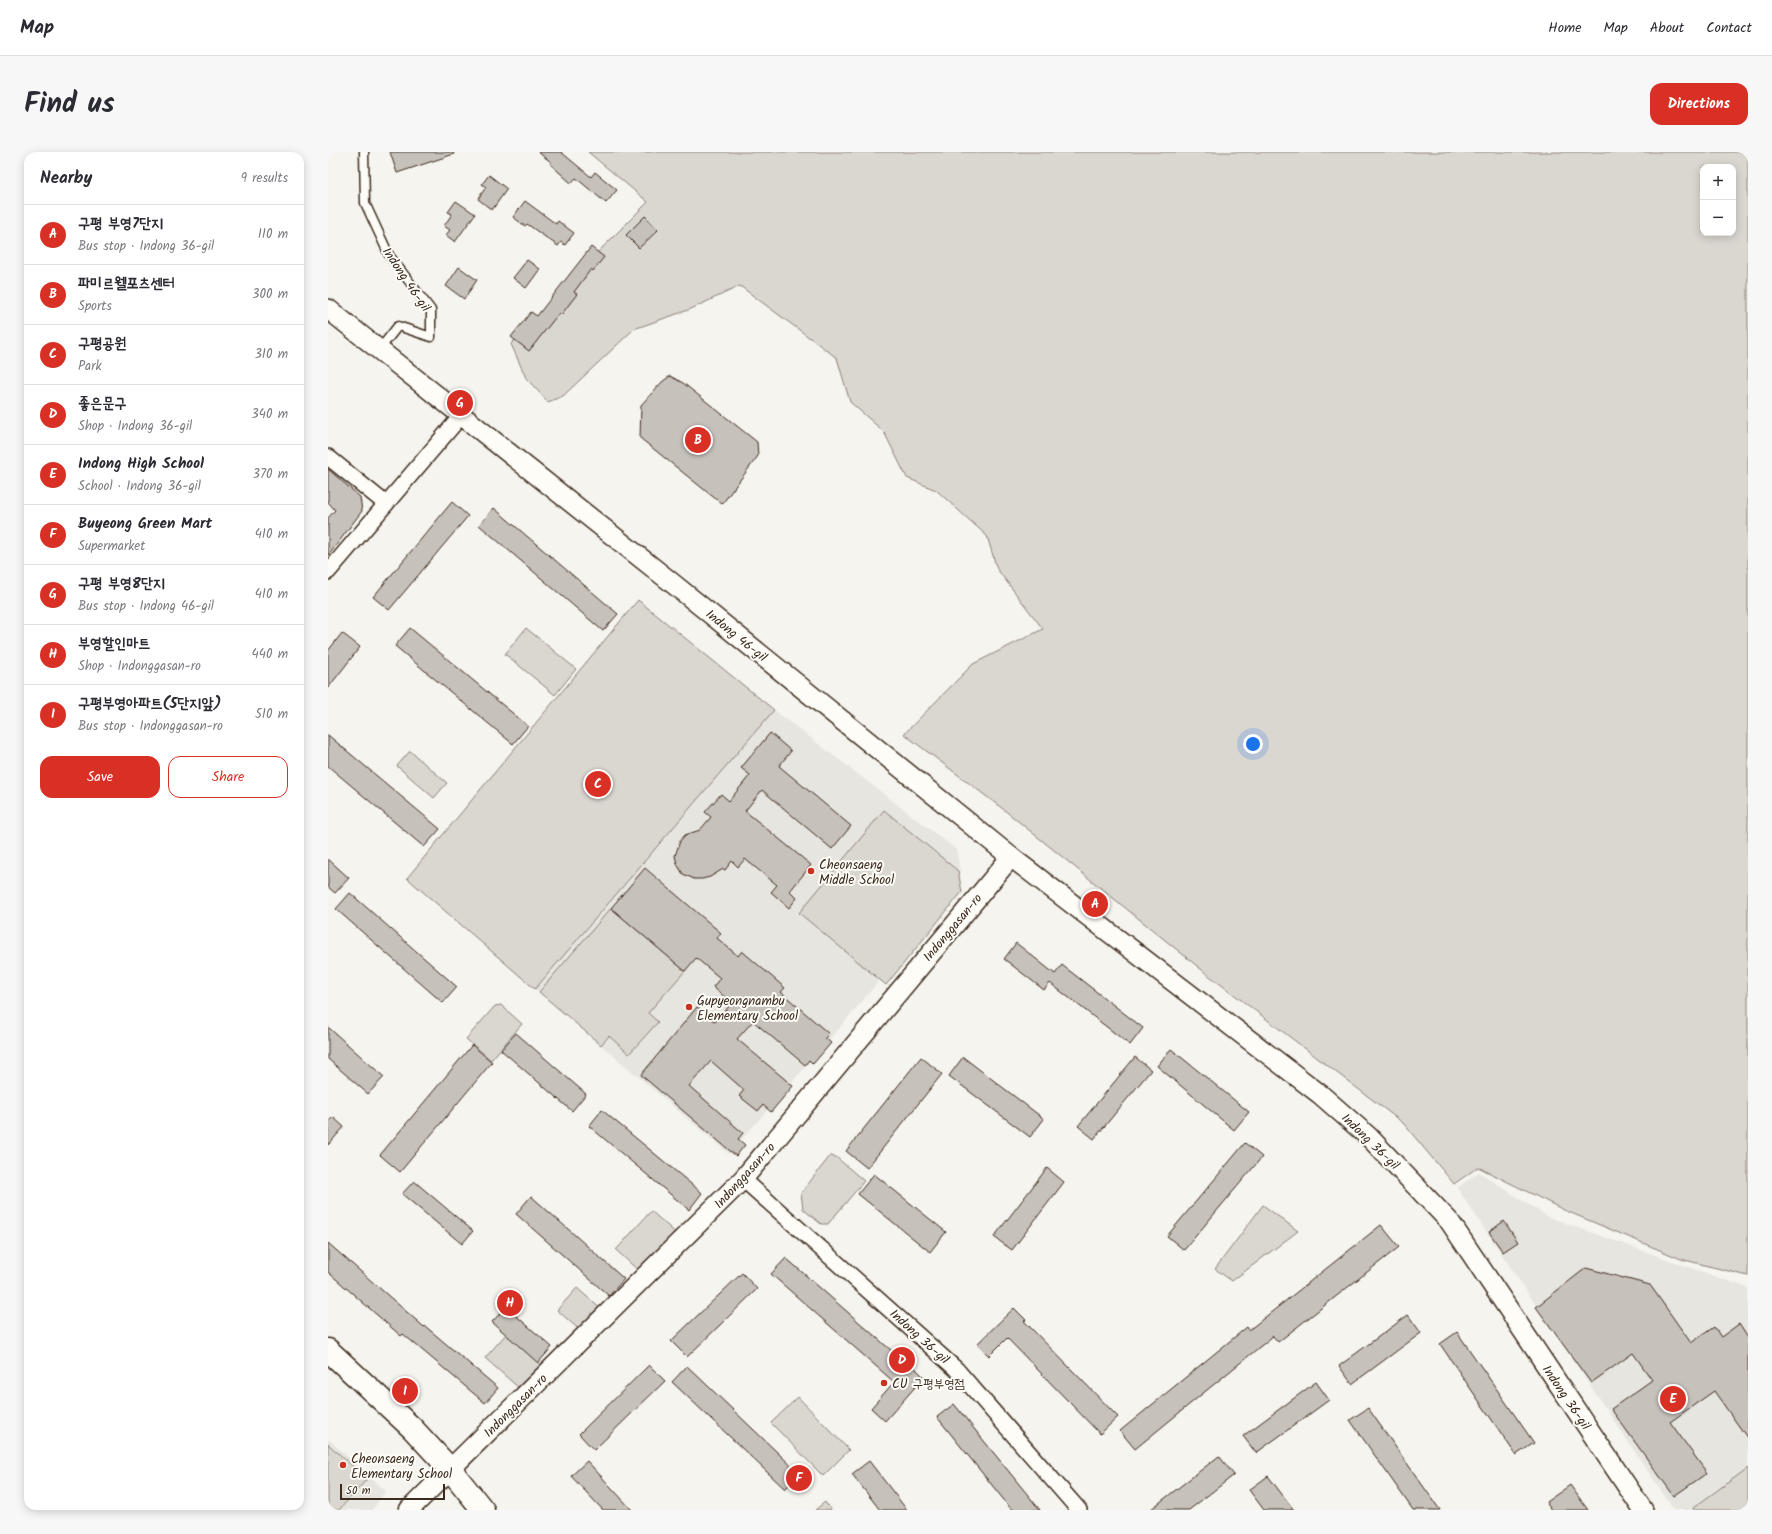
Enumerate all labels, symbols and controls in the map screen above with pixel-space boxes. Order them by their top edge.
text: Map [20,13,54,43]
text: Home [1548,17,1582,39]
text: Map [1604,17,1628,39]
text: About [1650,17,1684,39]
text: Contact [1706,17,1752,39]
text: Find us [24,82,115,127]
button: Directions [1650,83,1748,125]
map controls [1700,164,1736,236]
button: + [1700,164,1736,200]
text: Nearby [40,165,92,192]
text: 9 results [241,168,288,189]
button: − [1700,200,1736,236]
text: 구평 부영7단지 [78,212,163,236]
text: A [49,224,57,245]
text: 110 m [258,224,288,245]
text: Bus stop · Indong 36-gil [78,236,214,257]
street label: Indong 46-gil [376,243,435,317]
text: 파미르웰포츠센터 [78,272,175,296]
text: B [49,284,57,305]
text: 300 m [252,284,288,305]
text: Sports [78,296,112,317]
text: 구평공원 [78,332,126,356]
text: C [49,344,57,365]
text: 310 m [254,344,288,365]
text: Park [78,356,102,377]
pin: G [447,388,473,418]
text: 좋은문구 [78,392,126,416]
text: D [49,404,57,425]
text: 340 m [251,404,288,425]
text: Shop · Indong 36-gil [78,416,192,437]
pin: B [685,425,711,455]
text: Indong High School [78,452,204,476]
text: E [49,464,57,485]
text: 370 m [253,464,288,485]
text: School · Indong 36-gil [78,476,201,497]
text: Buyeong Green Mart [78,512,212,536]
text: F [49,524,57,545]
text: 410 m [255,524,288,545]
text: Supermarket [78,536,145,557]
text: 구평 부영8단지 [78,572,165,596]
text: G [49,584,57,605]
text: 410 m [255,584,288,605]
text: Bus stop · Indong 46-gil [78,596,214,617]
street label: Indong 46-gil [701,605,772,668]
text: 부영할인마트 [78,632,150,656]
text: H [49,644,57,665]
text: 440 m [252,644,288,665]
text: Shop · Indonggasan-ro [78,656,201,677]
text: 구평부영아파트(5단지앞) [78,692,221,716]
text: I [51,704,55,725]
text: 510 m [255,704,288,725]
text: Bus stop · Indonggasan-ro [78,716,223,737]
your location [1243,734,1263,754]
button: Save [40,756,160,798]
button: Share [168,756,288,798]
pin: C [585,769,611,799]
place label: Cheonsaeng Middle School [819,855,894,891]
marker: Cheonsaeng Middle School [806,866,816,876]
street label: Indonggasan-ro [918,889,988,967]
pin: A [1082,889,1108,919]
place label: Gupyeongnambu Elementary School [697,991,798,1027]
marker: Gupyeongnambu Elementary School [684,1002,694,1012]
street label: Indong 36-gil [1336,1109,1404,1176]
street label: Indonggasan-ro [709,1138,781,1214]
pin: H [497,1288,523,1318]
street label: Indong 36-gil [884,1304,954,1370]
pin: D [889,1345,915,1375]
street label: Indong 36-gil [1536,1361,1595,1435]
street label: Indonggasan-ro [479,1369,553,1443]
place label: CU 구평부영점 [892,1374,965,1395]
pin: I [392,1376,418,1406]
marker: CU 구평부영점 [879,1378,889,1388]
pin: E [1660,1384,1686,1414]
place label: Cheonsaeng Elementary School [351,1449,452,1485]
marker: Cheonsaeng Elementary School [338,1460,348,1470]
pin: F [786,1463,812,1493]
scale bar [340,1482,445,1501]
text: 50 m [346,1482,371,1500]

